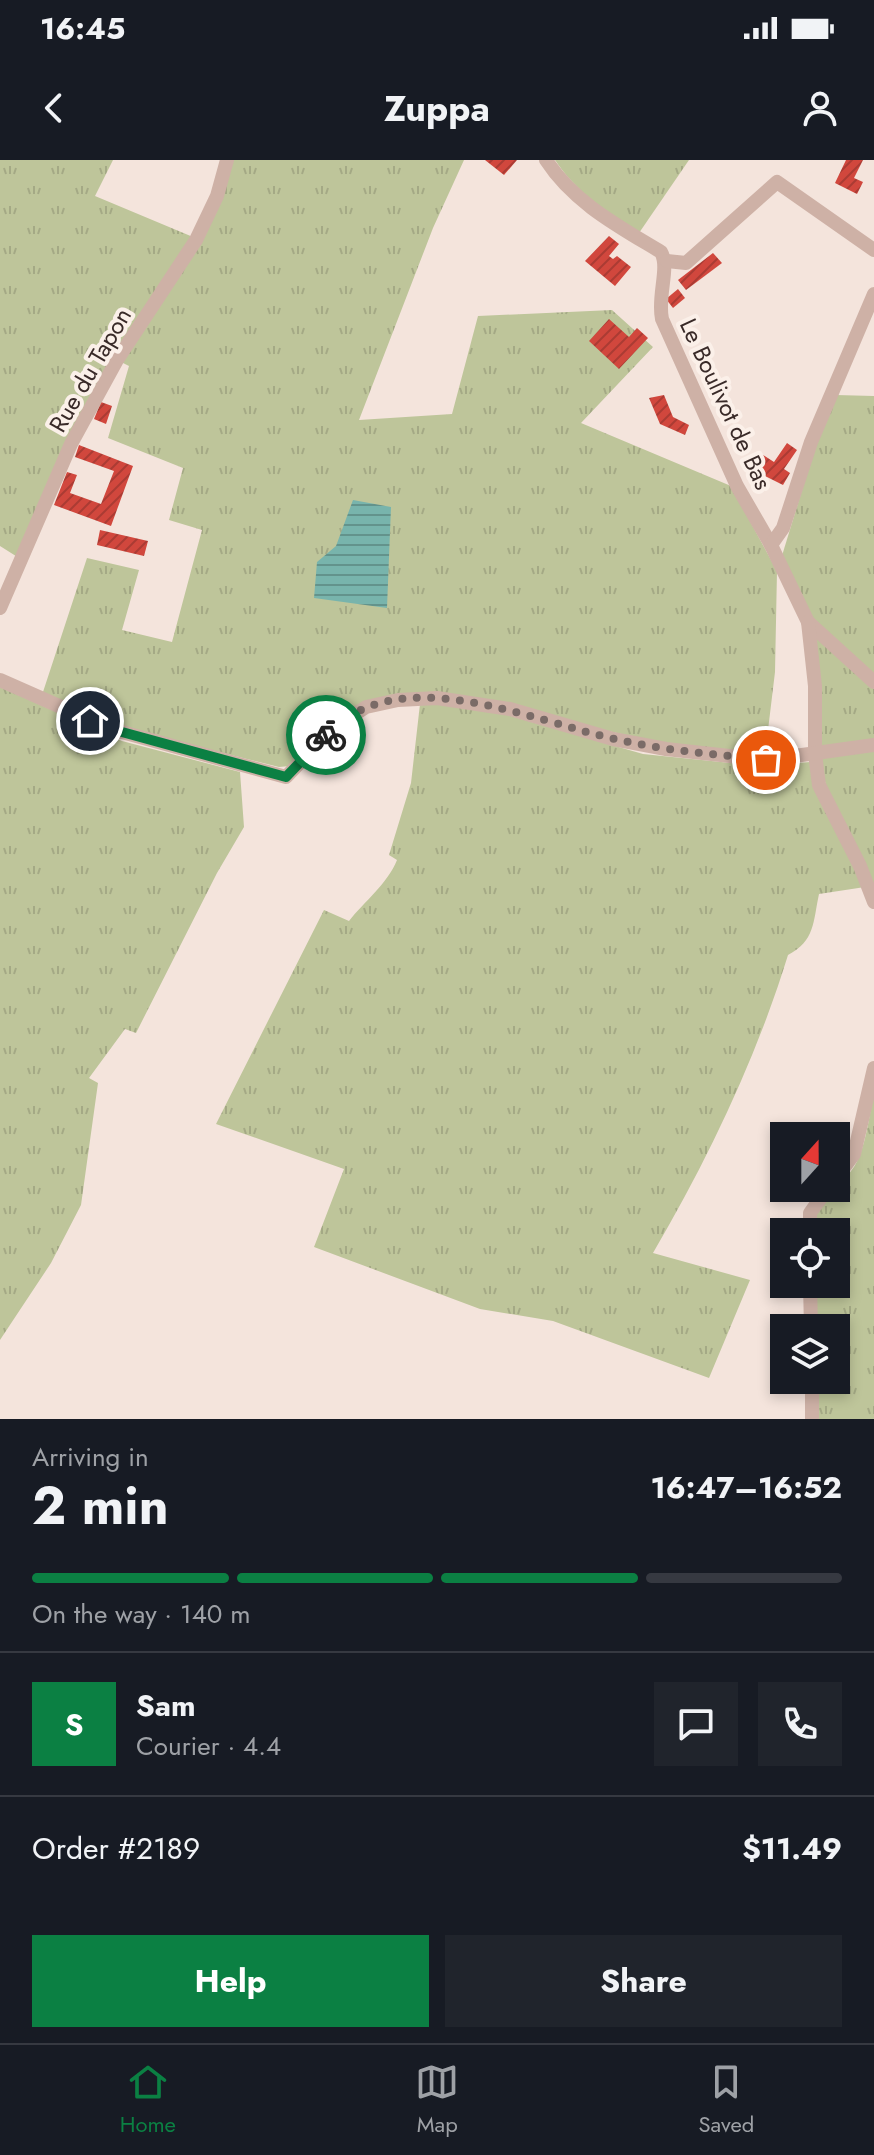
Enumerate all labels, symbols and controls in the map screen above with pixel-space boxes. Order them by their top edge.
text: 16:45 [40,7,125,50]
text: Zuppa [384,82,490,134]
icon: back [32,86,76,130]
icon: person [798,86,842,130]
street label: Rue du Tapon [40,301,140,439]
street label: Le Boulivot de Bas [671,313,781,495]
pin [56,687,124,755]
courier [286,695,366,775]
icon: home [68,699,112,743]
icon: bike [304,713,348,757]
pin [732,726,800,794]
icon: bag [744,738,788,782]
north arrow [770,1122,850,1202]
map controls [770,1122,850,1394]
button: locate [770,1218,850,1298]
button: layers [770,1314,850,1394]
text: Arriving in [32,1438,149,1476]
text: 16:47–16:52 [650,1466,842,1509]
text: 2 min [32,1468,169,1544]
text: On the way · 140 m [32,1595,251,1633]
button: chat [654,1682,738,1766]
button: phone [758,1682,842,1766]
text: Sam [136,1684,196,1727]
text: S [65,1703,83,1746]
text: Courier · 4.4 [136,1727,281,1765]
text: Order #2189 [32,1827,200,1870]
text: $11.49 [742,1827,842,1870]
button: Help [32,1935,429,2027]
button: Share [445,1935,842,2027]
tab: Home [120,2060,176,2140]
tab: Map [415,2060,459,2140]
tab: Saved [699,2060,754,2140]

